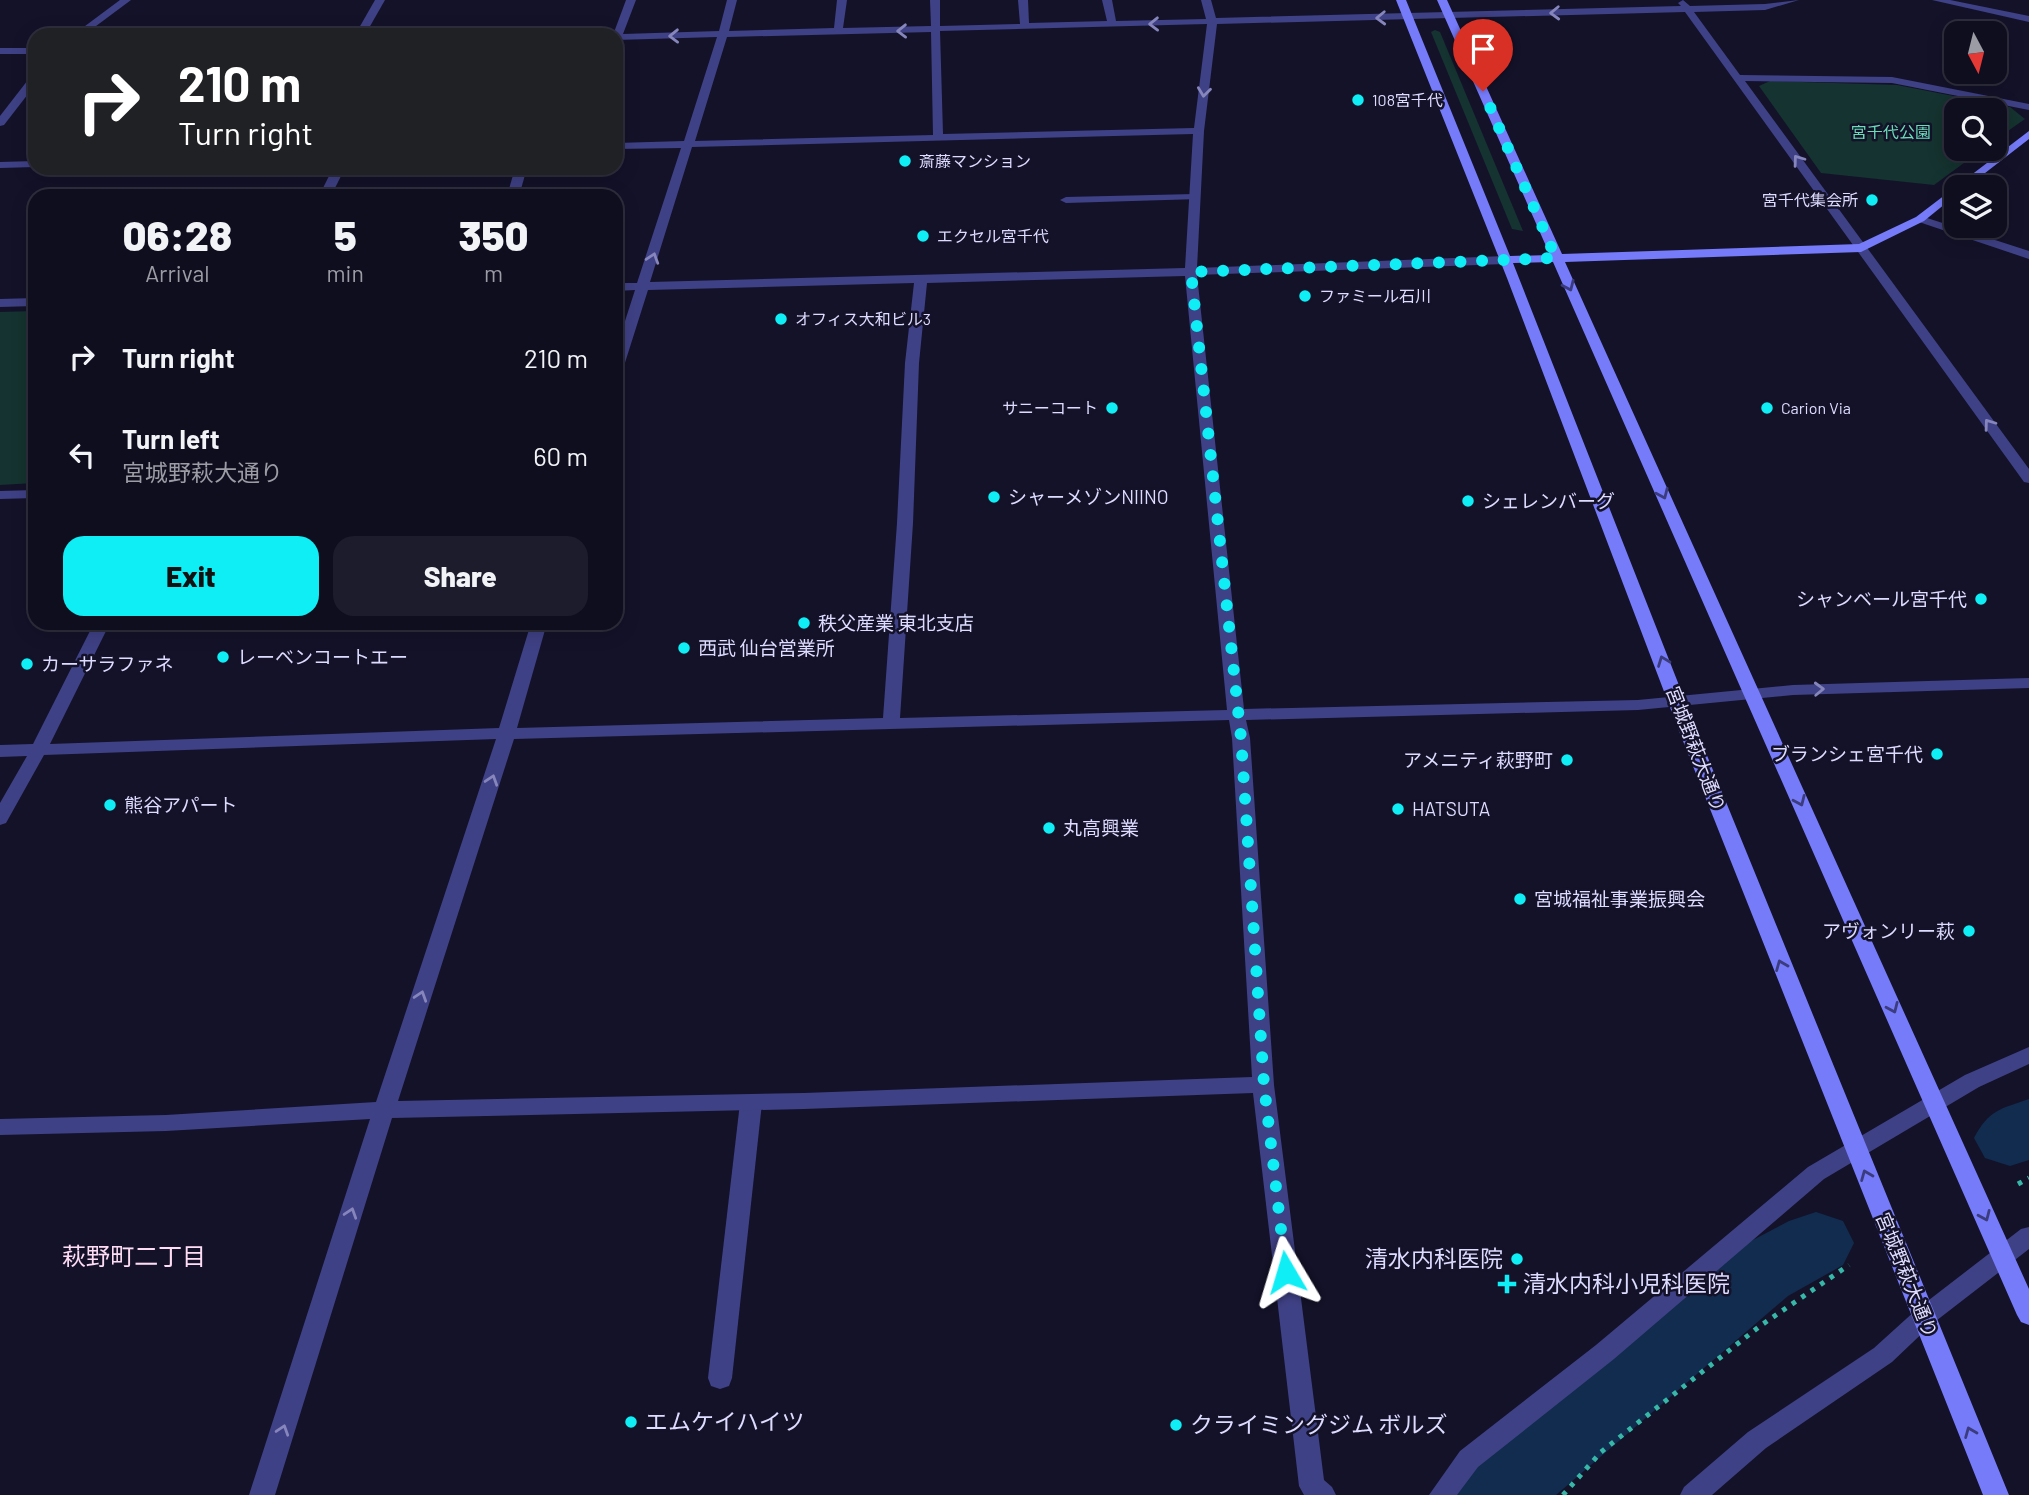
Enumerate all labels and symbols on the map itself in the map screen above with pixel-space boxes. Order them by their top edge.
one-way arrow [1549,6,1560,21]
one-way arrow [1375,10,1386,26]
one-way arrow [1148,17,1159,32]
pin [1453,19,1513,91]
north arrow [1944,21,2007,84]
one-way arrow [896,23,906,39]
one-way arrow [669,28,679,44]
one-way arrow [1196,86,1211,97]
place label: 108宮千代 [1372,90,1443,109]
marker: 108宮千代 [1350,92,1366,108]
park label: 宮千代公園 [1851,122,1931,141]
place label: 斎藤マンション [919,151,1031,170]
marker: 斎藤マンション [897,153,913,169]
one-way arrow [1793,156,1806,168]
place label: 宮千代集会所 [1762,190,1858,209]
marker: 宮千代集会所 [1864,192,1880,208]
place label: エクセル宮千代 [937,226,1049,245]
marker: エクセル宮千代 [915,228,931,244]
one-way arrow [645,252,659,265]
one-way arrow [1561,279,1575,291]
place label: ファミール石川 [1319,286,1431,305]
marker: ファミール石川 [1297,288,1313,304]
place label: オフィス大和ビル3 [795,309,931,328]
marker: オフィス大和ビル3 [773,311,789,327]
place label: サニーコート [1002,398,1098,417]
place label: Carion Via [1781,398,1851,417]
marker: サニーコート [1104,400,1120,416]
marker: Carion Via [1759,400,1775,416]
one-way arrow [1985,419,1997,432]
place label: シャーメゾンNIINO [1008,485,1169,508]
one-way arrow [1655,486,1669,499]
marker: シャーメゾンNIINO [986,489,1002,505]
place label: シェレンバーグ [1482,489,1615,512]
marker: シェレンバーグ [1460,493,1476,509]
place label: シャンベール宮千代 [1796,587,1967,610]
marker: シャンベール宮千代 [1973,591,1989,607]
place label: 秩父産業 東北支店 [818,611,974,634]
marker: 秩父産業 東北支店 [796,615,812,631]
place label: 西武 仙台営業所 [698,636,835,659]
marker: 西武 仙台営業所 [676,640,692,656]
place label: レーベンコートエー [237,645,408,668]
marker: レーベンコートエー [215,649,231,665]
place label: カーサラファネ [41,652,174,675]
marker: カーサラファネ [19,656,35,672]
one-way arrow [1657,656,1671,668]
one-way arrow [1815,681,1825,697]
street label: 宮城野萩大通り [1662,683,1731,815]
place label: ブランシェ宮千代 [1771,742,1923,765]
marker: ブランシェ宮千代 [1929,746,1945,762]
place label: アメニティ萩野町 [1403,748,1553,771]
marker: アメニティ萩野町 [1559,752,1575,768]
one-way arrow [484,775,498,787]
place label: 熊谷アパート [124,793,238,816]
one-way arrow [1792,793,1806,806]
marker: 熊谷アパート [102,797,118,813]
place label: HATSUTA [1412,797,1490,820]
marker: HATSUTA [1390,801,1406,817]
place label: 丸高興業 [1063,816,1139,839]
marker: 丸高興業 [1041,820,1057,836]
place label: 宮城福祉事業振興会 [1534,887,1705,910]
marker: 宮城福祉事業振興会 [1512,891,1528,907]
place label: アヴォンリー萩 [1822,919,1955,942]
marker: アヴォンリー萩 [1961,923,1977,939]
one-way arrow [1775,959,1789,971]
one-way arrow [413,991,427,1003]
one-way arrow [1885,1001,1899,1013]
one-way arrow [1861,1170,1875,1182]
one-way arrow [343,1207,358,1219]
street label: 宮城野萩大通り [1872,1209,1943,1341]
one-way arrow [1977,1209,1991,1221]
position arrow [1249,1235,1323,1309]
district label: 萩野町二丁目 [62,1241,206,1270]
place label: 清水内科医院 [1365,1244,1503,1272]
marker: 清水内科医院 [1509,1251,1525,1267]
place label: 清水内科小児科医院 [1523,1269,1730,1297]
marker: 清水内科小児科医院 [1497,1274,1517,1294]
place label: エムケイハイツ [645,1407,805,1435]
place label: クライミングジム ボルズ [1190,1410,1448,1438]
marker: エムケイハイツ [623,1414,639,1430]
marker: クライミングジム ボルズ [1168,1417,1184,1433]
one-way arrow [275,1424,289,1437]
one-way arrow [1965,1426,1979,1438]

